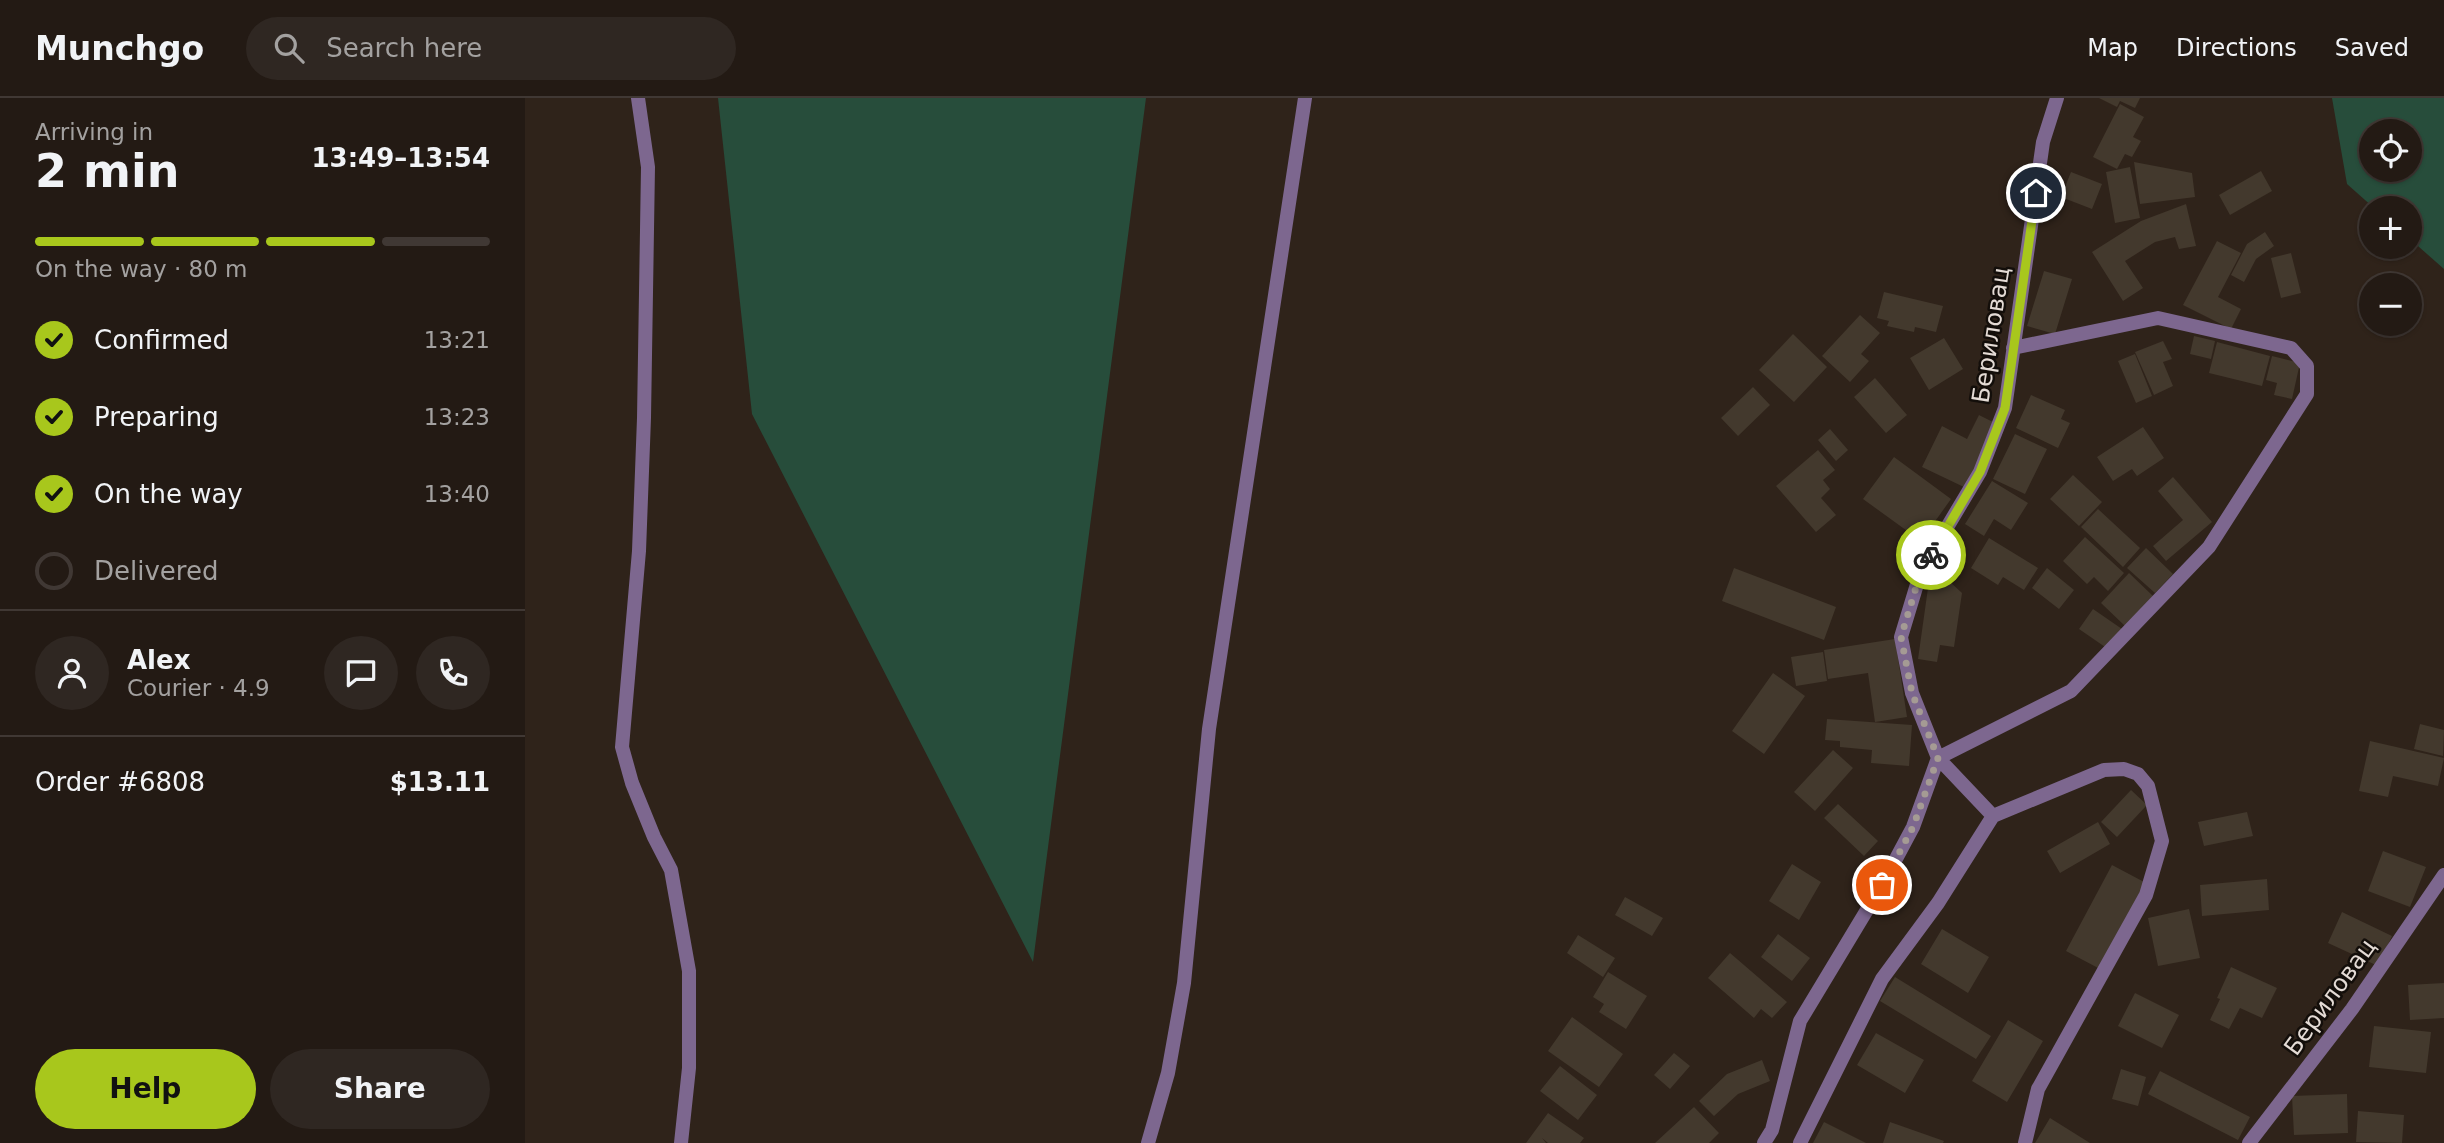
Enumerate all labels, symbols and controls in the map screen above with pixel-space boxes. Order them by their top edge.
search box [246,17,736,80]
text: Munchgo [35,29,204,68]
icon: search [270,29,308,67]
text: Search here [326,33,482,63]
text: Map [2087,34,2138,62]
text: Directions [2176,34,2297,62]
text: Saved [2335,34,2409,62]
text: Arriving in [35,119,153,145]
map controls [2359,119,2422,336]
button: locate [2359,119,2422,182]
text: 13:49–13:54 [311,143,490,173]
text: 2 min [35,144,179,198]
pin [2006,163,2066,223]
icon: home [2017,174,2055,212]
button: + [2359,196,2422,259]
text: On the way · 80 m [35,256,247,282]
street label: Бериловац [1966,265,2016,405]
button: − [2359,273,2422,336]
icon: check [35,321,73,359]
text: Confirmed [94,325,229,355]
text: 13:21 [424,327,490,353]
icon: check [35,398,73,436]
text: Preparing [94,402,219,432]
text: 13:23 [424,404,490,430]
icon: check [35,475,73,513]
text: On the way [94,479,243,509]
text: 13:40 [424,481,490,507]
courier [1896,520,1966,590]
icon: bike [1912,536,1950,574]
text: Delivered [94,556,218,586]
button: person [35,636,109,710]
button: chat [324,636,398,710]
button: phone [416,636,490,710]
text: Alex [127,645,190,675]
text: Courier · 4.9 [127,675,270,701]
text: Order #6808 [35,767,205,797]
text: $13.11 [390,767,490,797]
pin [1852,855,1912,915]
icon: bag [1863,866,1901,904]
street label: Бериловац [2278,933,2382,1061]
button: Help [35,1049,256,1129]
button: Share [270,1049,490,1129]

